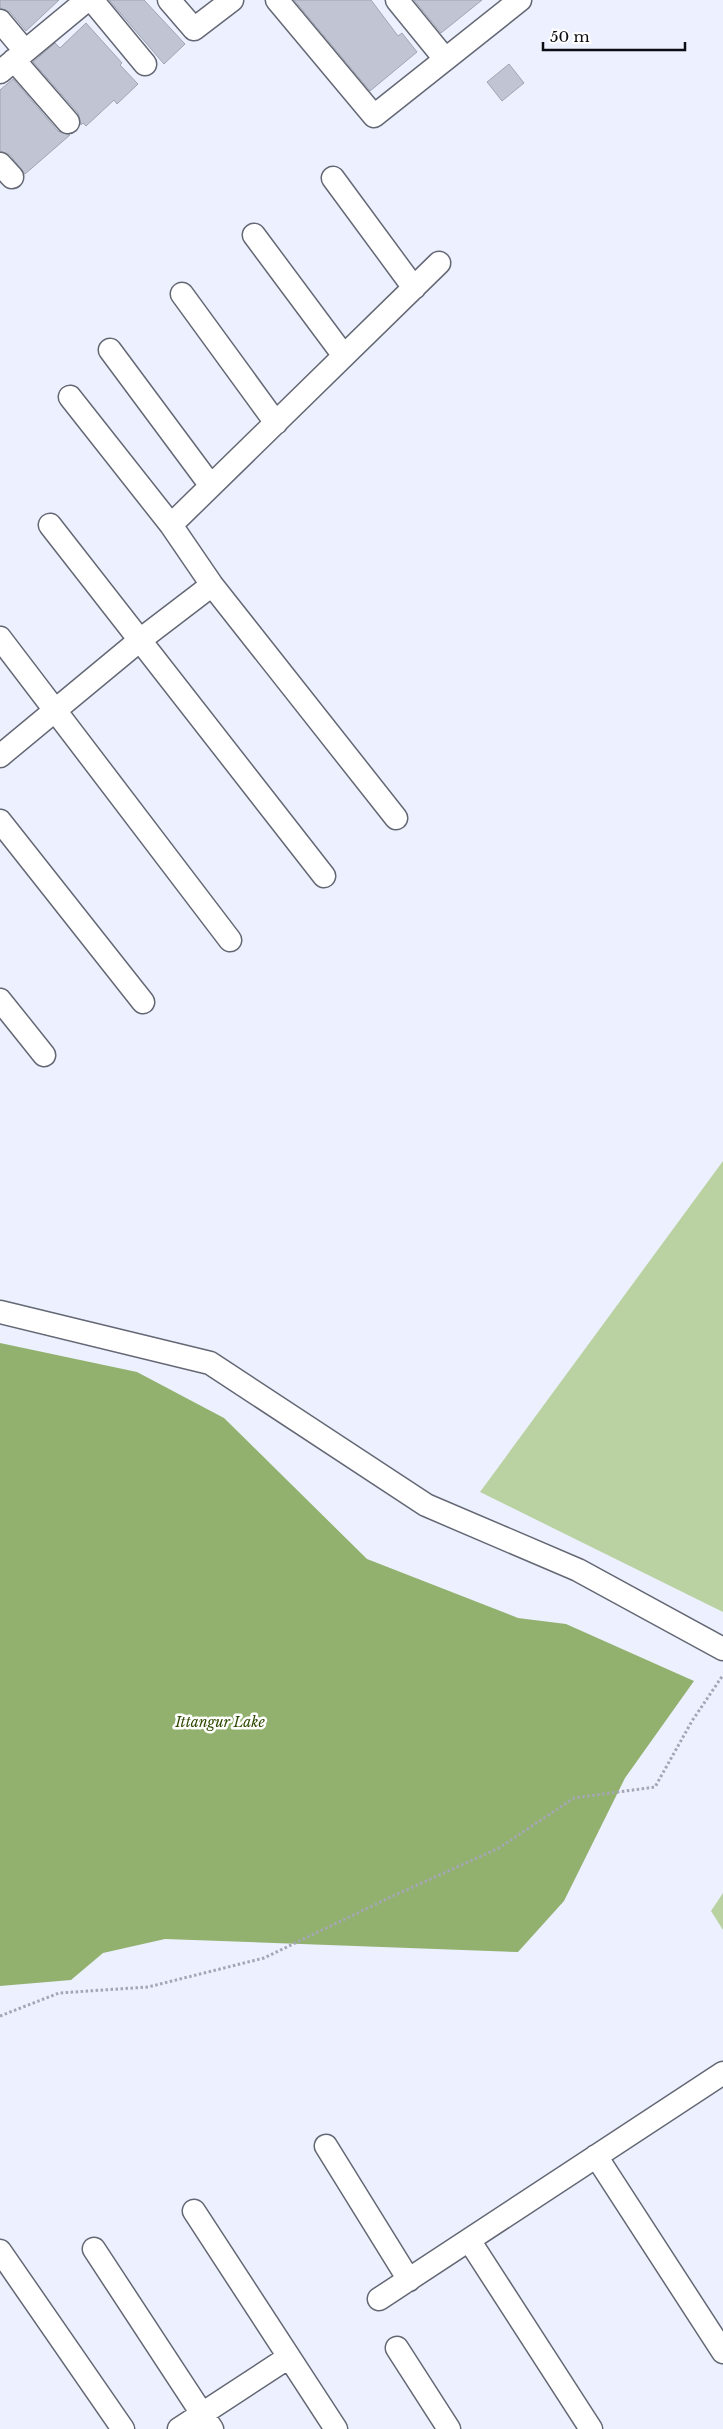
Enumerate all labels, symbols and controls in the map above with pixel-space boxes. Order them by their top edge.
scale bar [543,20,686,52]
text: 50 m [550,27,590,46]
water label: Ittangur Lake [174,1713,265,1731]

